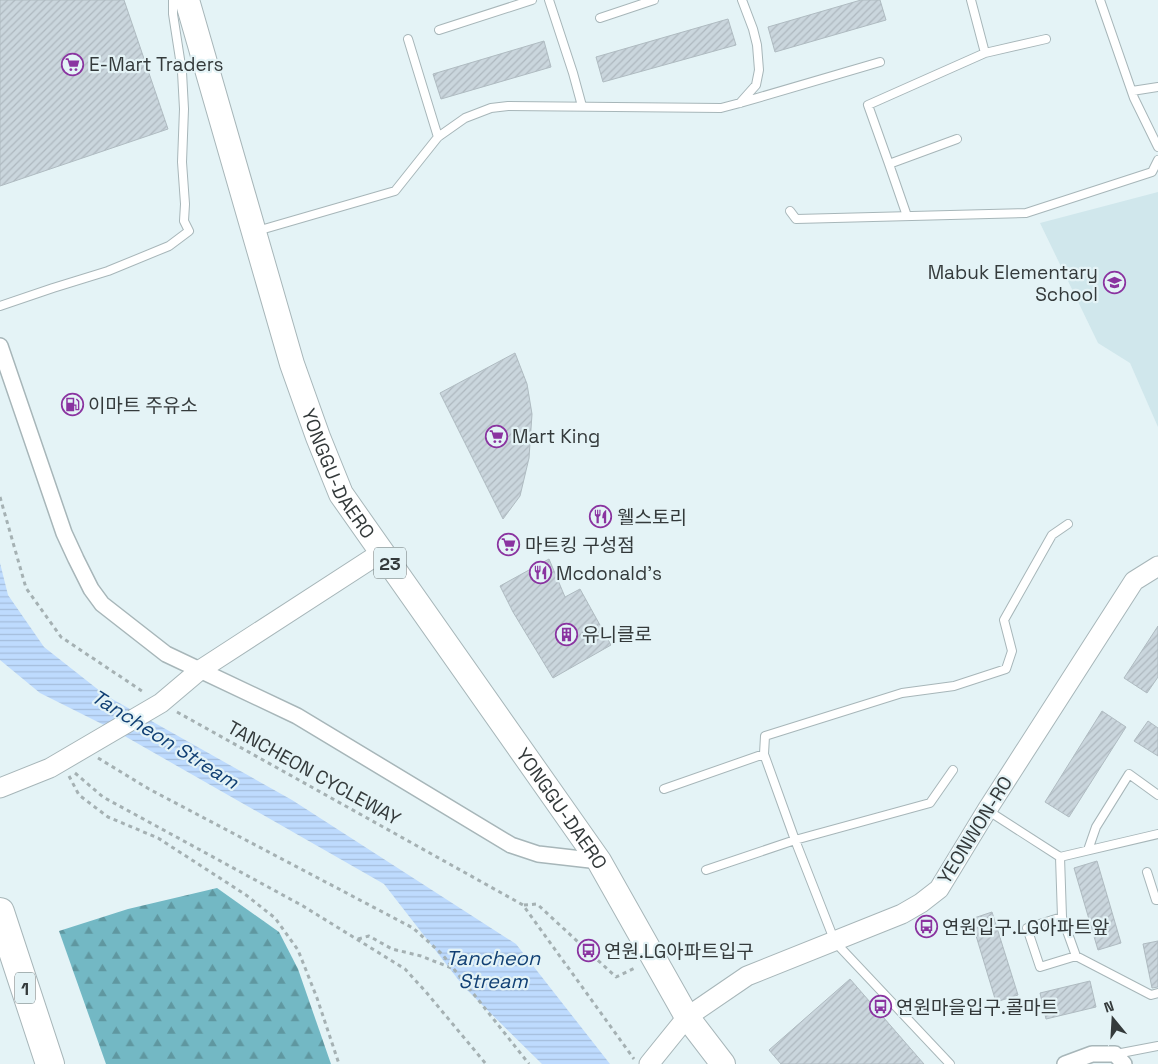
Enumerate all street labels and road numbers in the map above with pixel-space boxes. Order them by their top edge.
street label: YONGGU-DAERO [296,405,381,543]
road number: 23 [374,548,406,578]
street label: TANCHEON CYCLEWAY [223,715,405,831]
street label: YONGGU-DAERO [511,743,613,873]
street label: YEONWON-RO [932,771,1018,889]
road number: 1 [15,972,35,1004]

